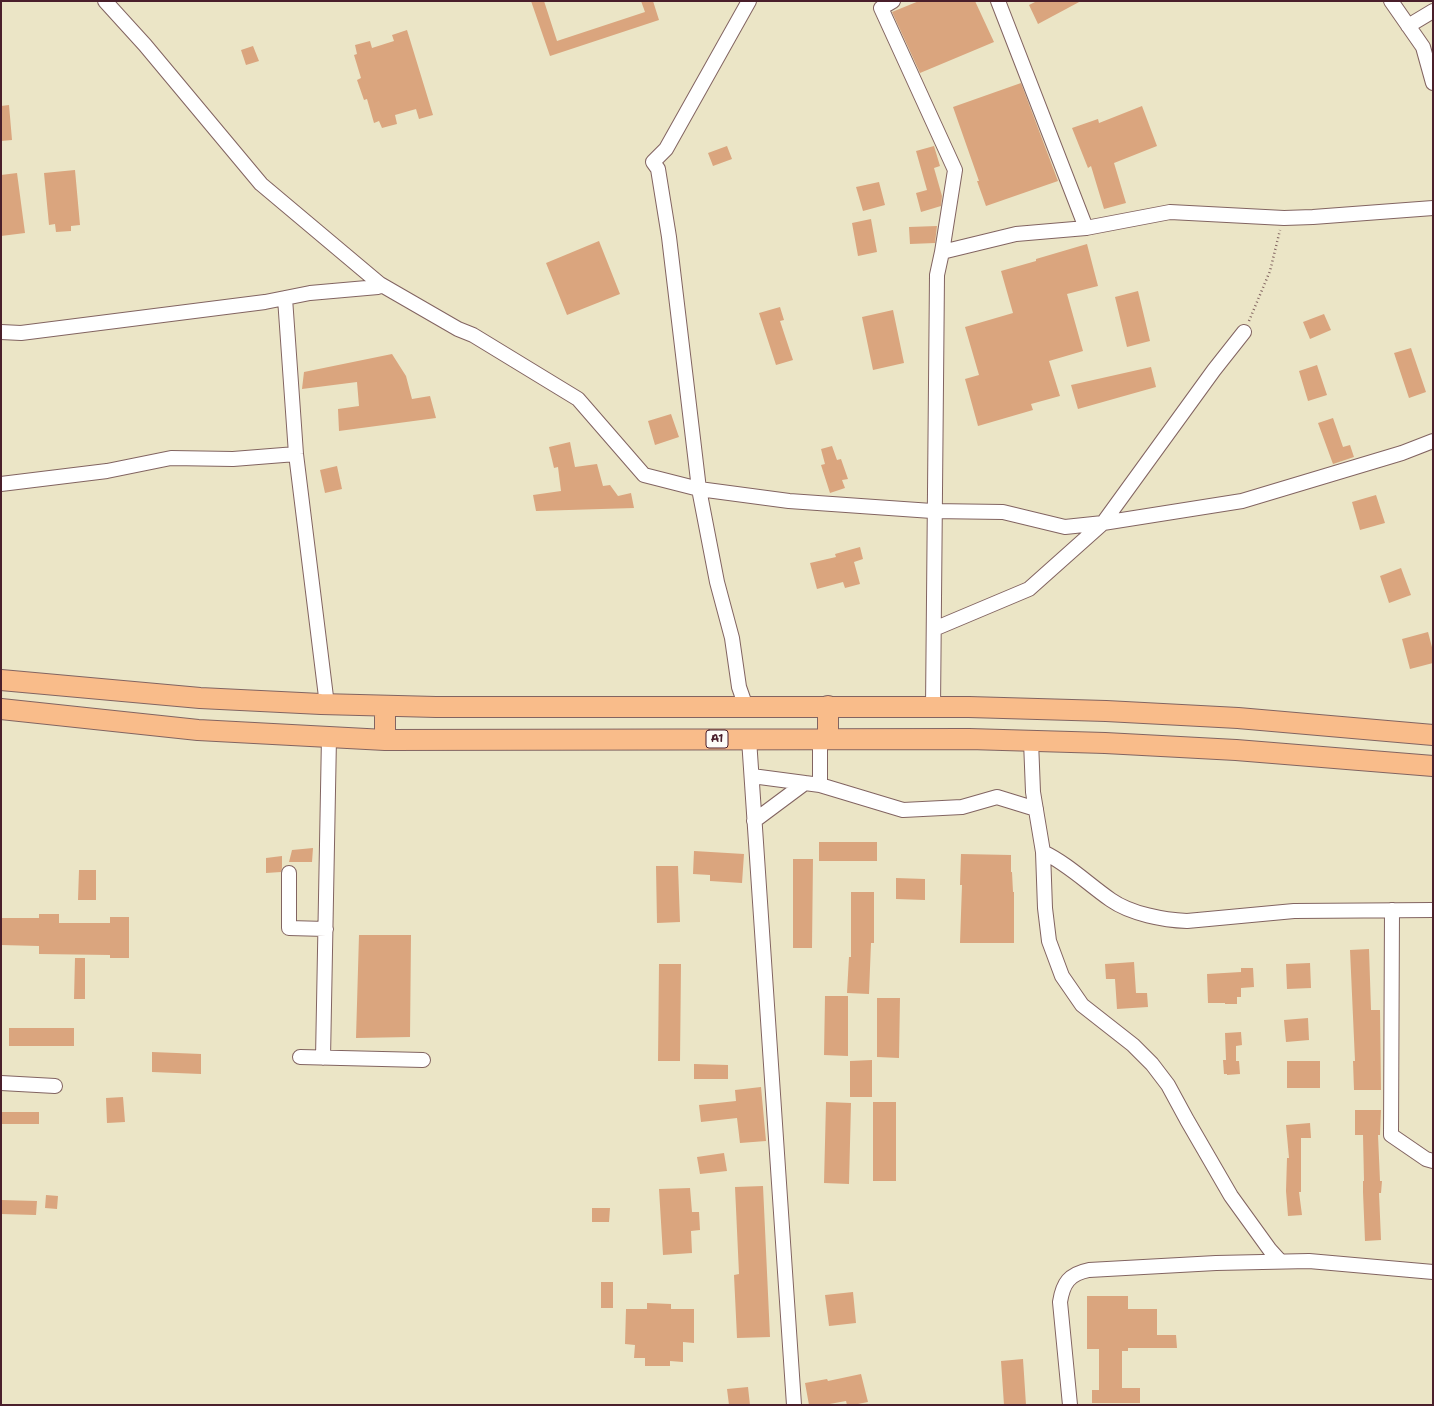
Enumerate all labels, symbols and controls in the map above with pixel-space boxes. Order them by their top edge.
road number: A1 [706,730,728,748]

